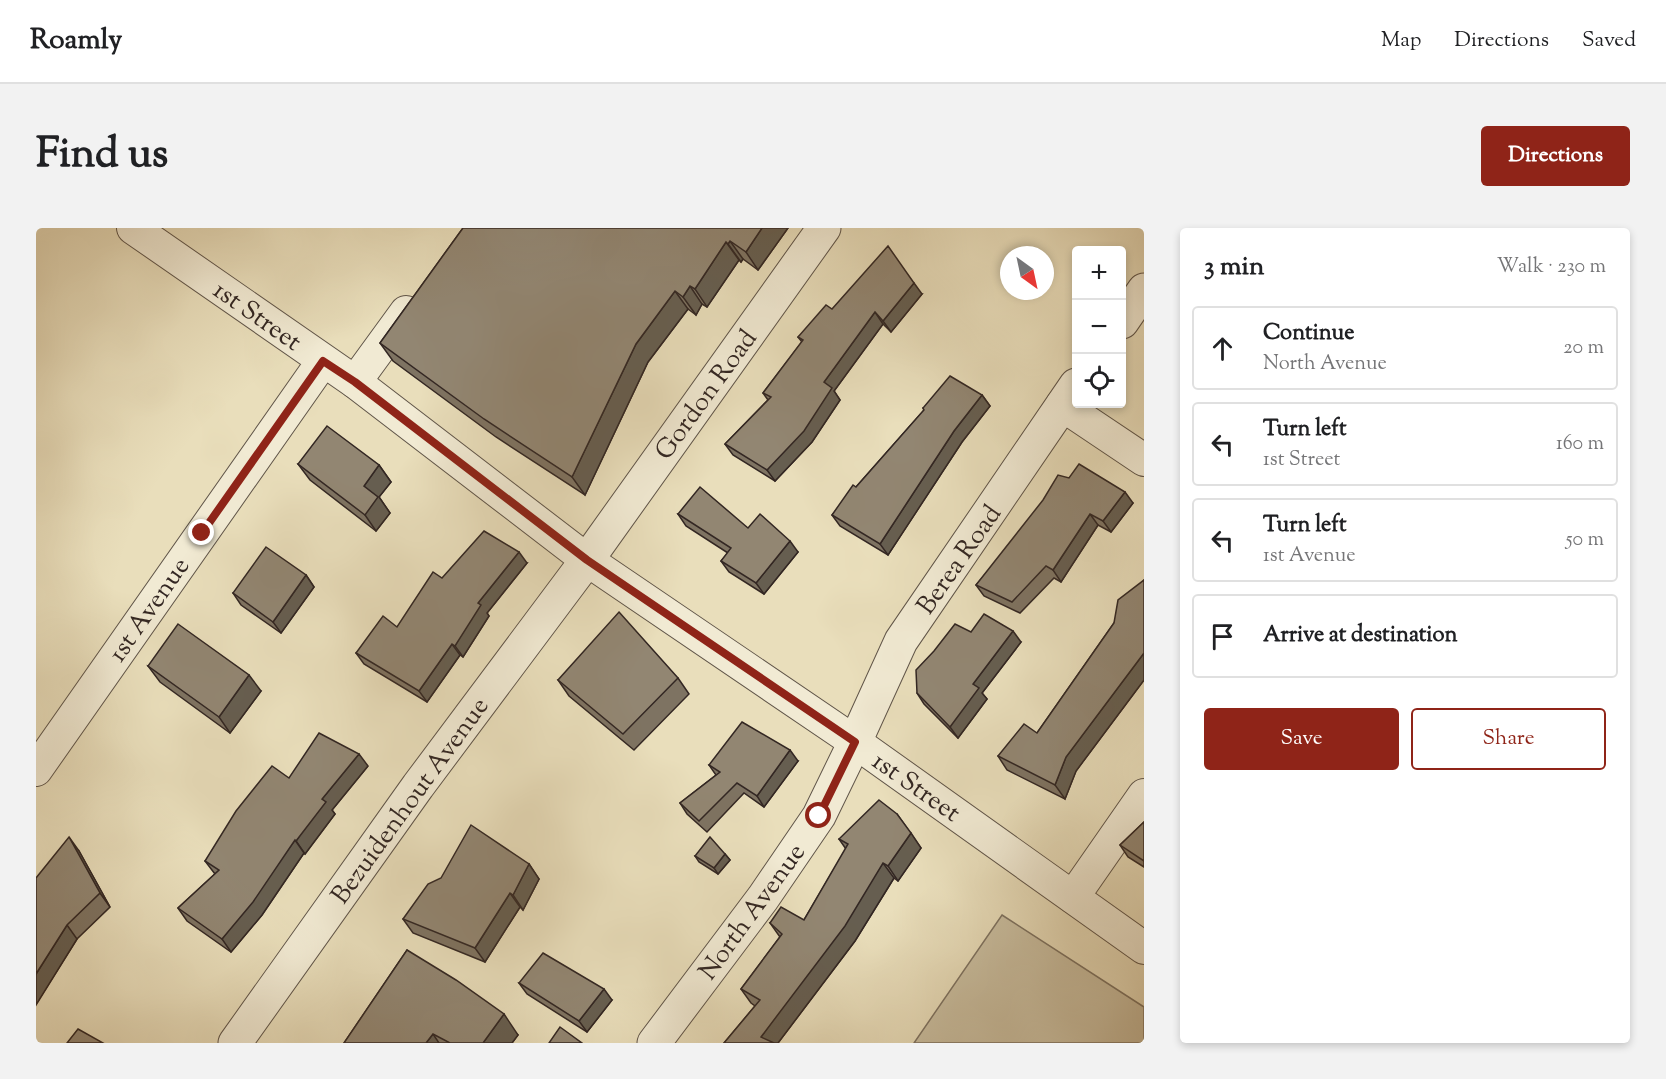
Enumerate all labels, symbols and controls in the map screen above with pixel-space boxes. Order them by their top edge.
text: Roamly [30,21,122,61]
text: Map [1381,26,1421,56]
text: Directions [1454,26,1549,56]
text: Saved [1582,26,1636,56]
text: Find us [36,126,168,186]
button: Directions [1481,126,1630,186]
north arrow [1000,246,1054,300]
map controls [1072,246,1126,408]
button: + [1072,246,1126,300]
text: 3 min [1204,249,1264,286]
text: Walk · 230 m [1497,253,1606,282]
street label: 1st Street [205,273,308,361]
button: − [1072,300,1126,354]
text: Continue [1263,318,1354,350]
street label: Gordon Road [647,322,767,468]
icon: ahead [1206,332,1239,365]
text: 20 m [1563,334,1604,363]
text: North Avenue [1263,350,1387,379]
button: locate [1072,354,1126,408]
text: Turn left [1263,414,1346,446]
icon: left [1206,428,1239,461]
text: 160 m [1556,430,1604,459]
text: 1st Street [1263,446,1340,475]
street label: Berea Road [909,498,1012,623]
text: Turn left [1263,510,1346,542]
route end [188,519,214,545]
icon: left [1206,524,1239,557]
text: 50 m [1566,526,1604,555]
text: 1st Avenue [1263,542,1356,571]
street label: 1st Avenue [100,551,200,670]
icon: arrive [1206,620,1239,653]
text: Arrive at destination [1263,620,1458,652]
street label: Bezuidenhout Avenue [323,690,499,913]
button: Save [1204,708,1399,770]
button: Share [1411,708,1606,770]
street label: 1st Street [864,744,967,832]
route start [805,802,831,828]
street label: North Avenue [691,837,815,988]

